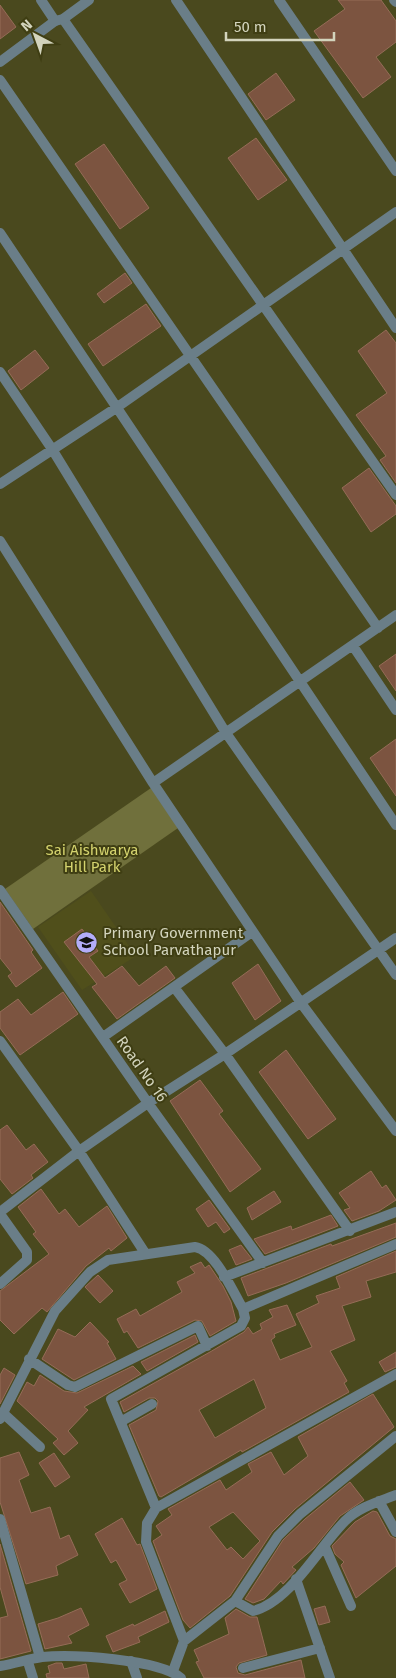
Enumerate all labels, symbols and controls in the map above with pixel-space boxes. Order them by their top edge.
north arrow [10,10,60,60]
scale bar [226,10,334,42]
text: N [18,16,36,35]
text: 50 m [234,18,267,36]
park label: Sai Aishwarya Hill Park [46,841,139,876]
place label: Primary Government School Parvathapur [103,924,244,959]
school or university icon: Primary Government School Parvathapur [75,930,99,954]
street label: Road No 16 [113,1033,171,1105]

